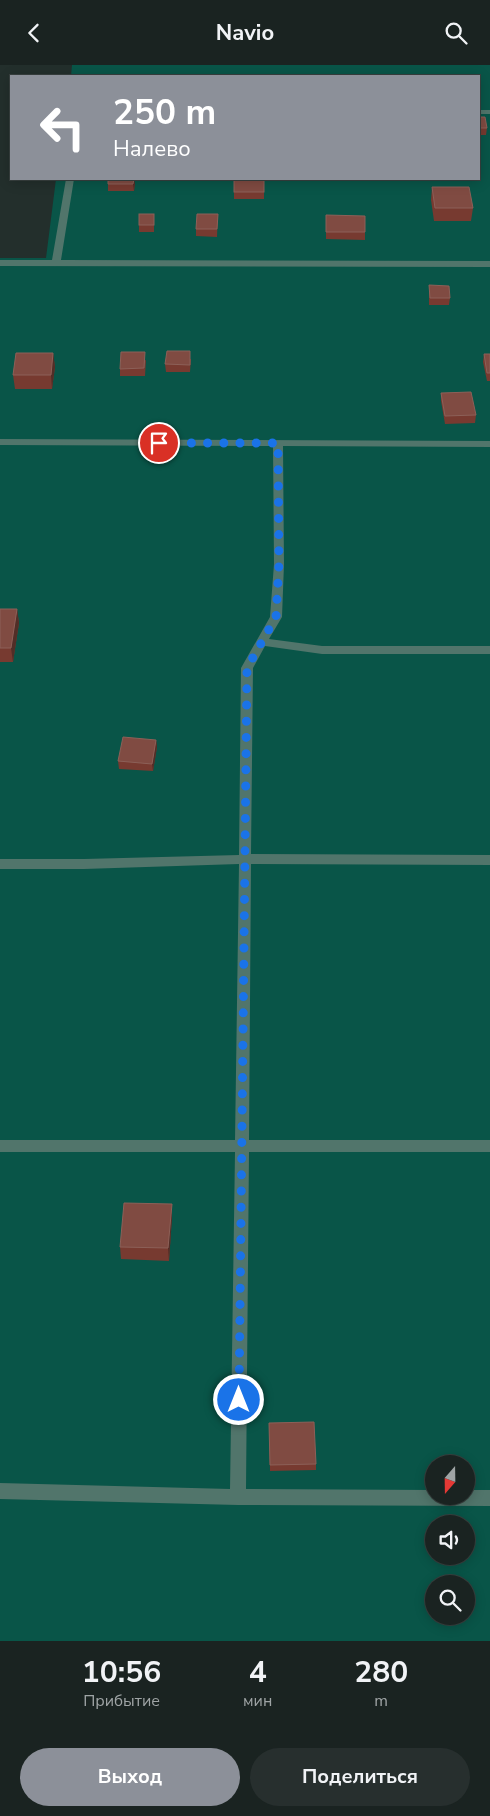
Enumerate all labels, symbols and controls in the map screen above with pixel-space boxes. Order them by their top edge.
text: Navio [216,18,274,48]
icon: back [20,19,48,47]
icon: search [442,19,470,47]
text: 250 m [113,89,216,136]
icon: left [30,95,95,160]
text: Налево [113,134,191,164]
pin [138,422,180,464]
icon: arrive [145,429,173,457]
position arrow [212,1373,264,1425]
north arrow [425,1455,475,1505]
map controls [425,1455,475,1625]
button: sound [425,1515,475,1565]
button: search [425,1575,475,1625]
text: 10:56 [82,1652,161,1693]
text: 4 [249,1652,267,1693]
text: 280 [354,1652,408,1693]
text: Прибытие [83,1690,160,1712]
text: мин [243,1690,272,1712]
text: m [374,1690,388,1712]
button: Выход [20,1748,240,1806]
button: Поделиться [250,1748,470,1806]

